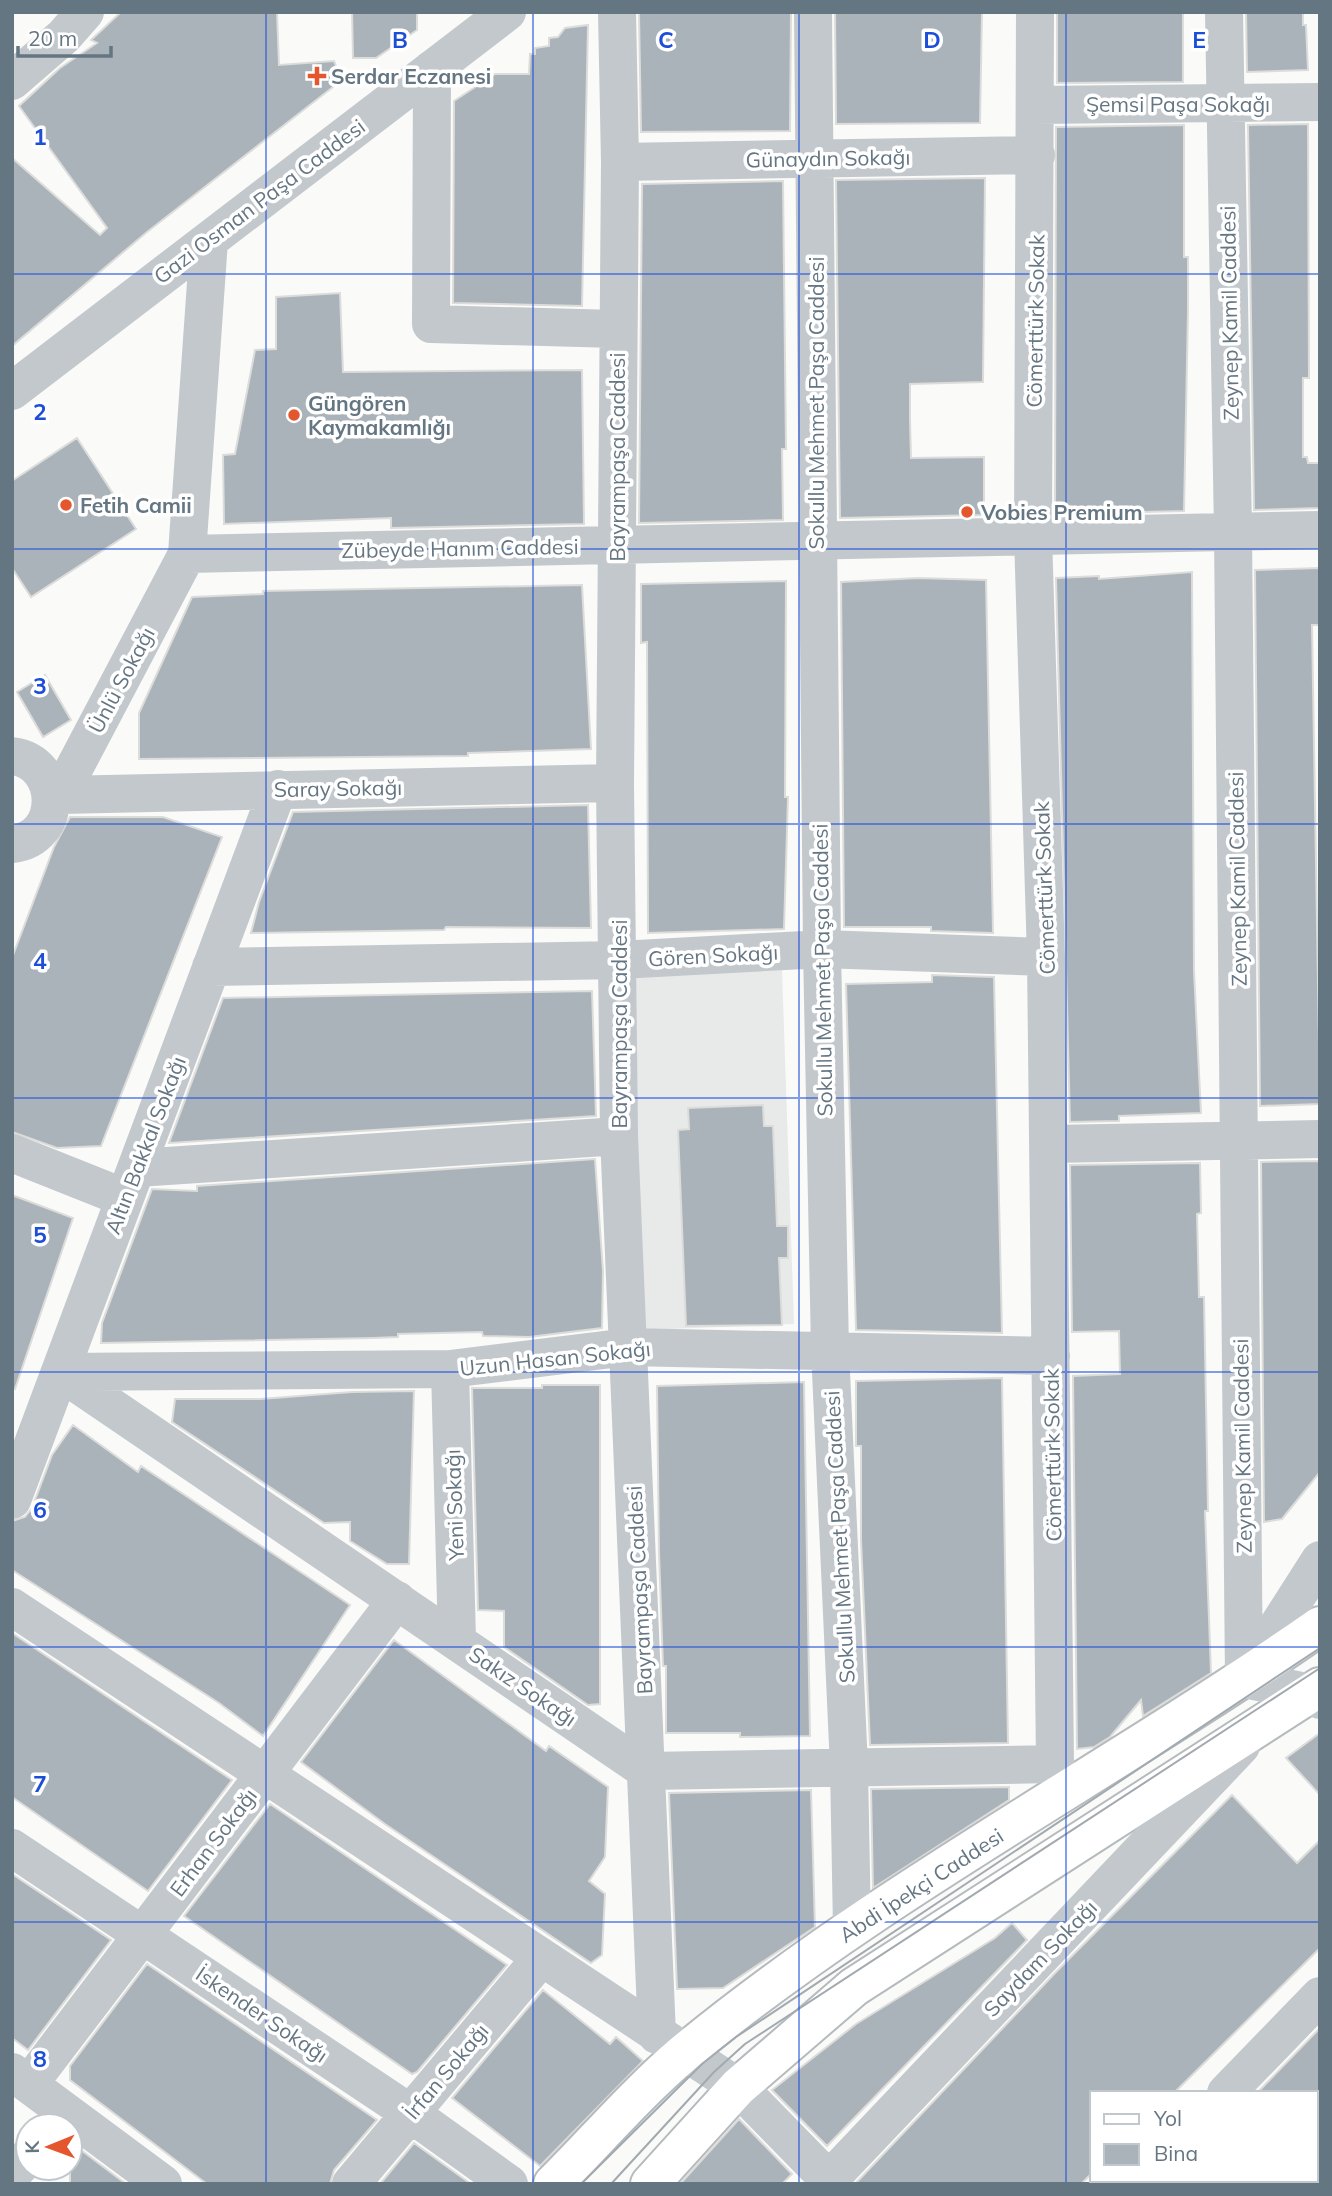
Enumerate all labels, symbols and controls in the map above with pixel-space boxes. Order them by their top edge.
scale bar [18,14,110,58]
text: 20 m [28,25,77,51]
text: B [392,25,408,54]
text: C [658,25,674,54]
text: D [923,25,941,54]
text: E [1192,25,1206,54]
place label: Serdar Eczanesi [331,63,491,89]
marker: Serdar Eczanesi [309,68,325,84]
street label: Şemsi Paşa Sokağı [1086,91,1270,117]
street label: Gazi Osman Paşa Caddesi [148,113,370,289]
text: 1 [33,122,47,151]
street label: Günaydın Sokağı [745,144,911,172]
street label: Zeynep Kamil Caddesi [1214,205,1244,421]
street label: Cömerttürk Sokak [1020,234,1050,408]
street label: Sokullu Mehmet Paşa Caddesi [803,257,829,549]
street label: Bayrampaşa Caddesi [604,353,630,561]
place label: Güngören Kaymakamlığı [308,390,451,440]
text: 2 [33,397,47,426]
marker: Güngören Kaymakamlığı [286,407,302,423]
place label: Fetih Camii [80,492,192,518]
marker: Fetih Camii [58,497,74,513]
place label: Vobies Premium [980,499,1143,525]
marker: Vobies Premium [959,504,975,520]
street label: Zübeyde Hanım Caddesi [341,533,579,563]
street label: Ünlü Sokağı [82,623,160,737]
text: 3 [33,671,47,700]
street label: Zeynep Kamil Caddesi [1222,771,1252,987]
street label: Saray Sokağı [274,774,402,802]
street label: Cömerttürk Sokak [1028,801,1060,975]
street label: Sokullu Mehmet Paşa Caddesi [806,823,838,1117]
street label: Bayrampaşa Caddesi [606,920,632,1128]
street label: Gören Sokağı [647,939,779,971]
text: 4 [33,946,47,975]
street label: Altın Bakkal Sokağı [99,1053,191,1237]
text: 5 [33,1220,47,1249]
street label: Uzun Hasan Sokağı [458,1335,652,1381]
street label: Zeynep Kamil Caddesi [1227,1338,1257,1554]
street label: Cömerttürk Sokak [1037,1368,1067,1542]
street label: Sokullu Mehmet Paşa Caddesi [818,1390,860,1684]
street label: Yeni Sokağı [439,1449,469,1562]
street label: Bayrampaşa Caddesi [621,1485,657,1695]
text: 6 [33,1495,47,1524]
street label: Sakız Sokağı [464,1641,582,1731]
text: 7 [33,1769,47,1798]
street label: Erhan Sokağı [164,1783,262,1901]
street label: Abdi İpekçi Caddesi [834,1822,1008,1948]
street label: Saydam Sokağı [978,1894,1102,2022]
street label: İskender Sokağı [191,1960,333,2068]
street label: İrfan Sokağı [398,2018,494,2124]
text: 8 [33,2044,47,2073]
legend [1090,2091,1318,2182]
text: Yol [1153,2105,1182,2131]
north arrow [14,2112,84,2182]
text: K [20,2139,44,2154]
text: Bina [1154,2140,1198,2166]

